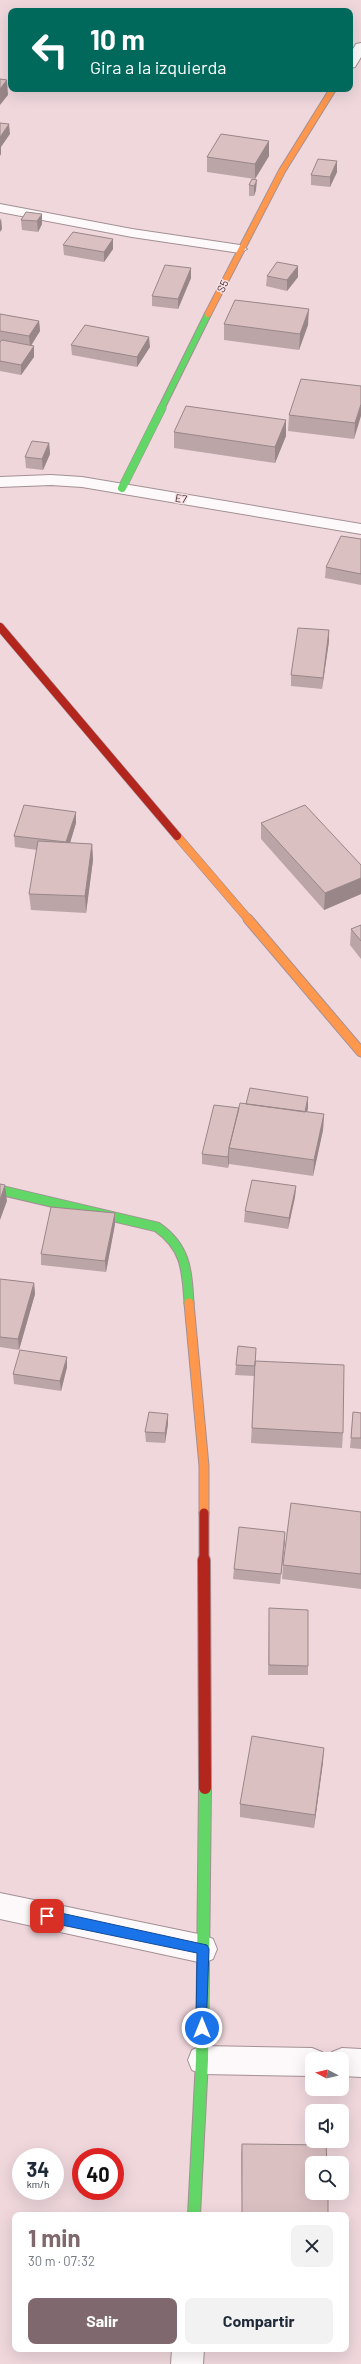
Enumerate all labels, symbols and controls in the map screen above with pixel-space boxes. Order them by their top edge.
text: 10 m [90,22,145,56]
icon: left [24,24,76,76]
text: Gira a la izquierda [90,56,227,78]
street label: S5 [214,277,231,294]
street label: E7 [174,491,188,505]
pin [30,1899,64,1933]
icon: arrive [36,1905,58,1927]
position arrow [181,2007,223,2049]
north arrow [305,2052,349,2096]
map controls [305,2052,349,2200]
button: sound [305,2104,349,2148]
speed limit sign: 40 [72,2148,124,2200]
button: search [305,2156,349,2200]
text: 34 [27,2157,49,2181]
text: km/h [27,2178,49,2190]
text: 1 min [28,2223,81,2252]
button: close [291,2225,333,2267]
text: 30 m · 07:32 [28,2253,95,2269]
button: Salir [28,2298,177,2344]
button: Compartir [185,2298,333,2344]

